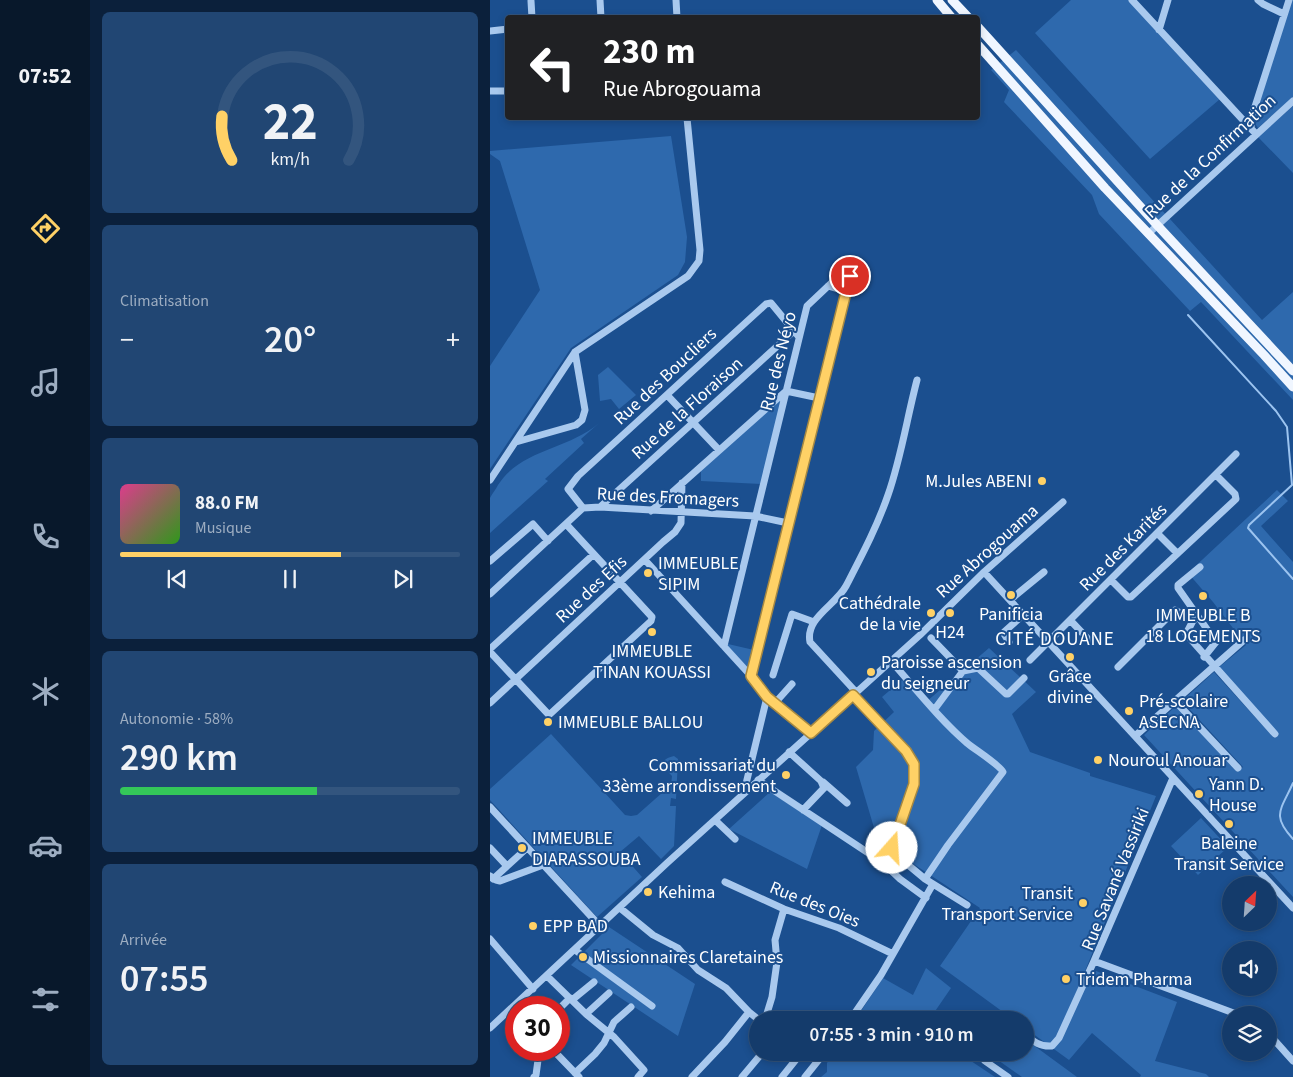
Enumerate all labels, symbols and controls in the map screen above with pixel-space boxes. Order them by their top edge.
text: 230 m [603,27,695,77]
icon: left [520,35,585,100]
text: 07:52 [18,60,72,92]
text: Rue Abrogouama [603,73,761,105]
text: 22 [263,86,317,160]
street label: Rue de la Confirmation [1139,89,1282,224]
text: km/h [270,147,310,172]
icon: directions [28,211,63,246]
pin [829,255,871,297]
icon: arrive [836,262,864,290]
text: Climatisation [120,290,209,312]
street label: Rue des Néyo [754,309,803,413]
text: 20° [264,313,316,367]
text: − [120,320,134,360]
text: + [446,320,460,360]
street label: Rue des Boucliers [608,322,722,431]
street label: Rue de la Floraison [626,352,748,465]
icon: music [28,365,63,400]
place label: M.Jules ABENI [925,469,1032,494]
marker: M.Jules ABENI [1036,475,1048,487]
street label: Rue des Fromagers [596,481,740,514]
text: 88.0 FM [195,490,259,517]
street label: Rue des Karités [1074,498,1173,597]
street label: Rue Abrogouama [931,499,1044,604]
text: Musique [195,517,252,539]
icon: phone [28,519,63,554]
street label: Rue des Efis [550,550,633,629]
place label: IMMEUBLE SIPIM [658,551,739,597]
icon: previous [163,565,191,593]
icon: pause [276,565,304,593]
icon: next [389,565,417,593]
marker: IMMEUBLE SIPIM [642,567,654,579]
marker: Panificia [1005,589,1017,601]
marker: IMMEUBLE B 18 LOGEMENTS [1197,590,1209,602]
place label: Cathédrale de la vie [839,591,921,637]
place label: Panificia [979,602,1043,627]
place label: IMMEUBLE B 18 LOGEMENTS [1145,603,1261,649]
marker: Cathédrale de la vie [925,607,937,619]
marker: H24 [944,607,956,619]
place label: H24 [935,620,965,645]
marker: IMMEUBLE TINAN KOUASSI [646,626,658,638]
district label: CITÉ DOUANE [995,626,1115,653]
place label: IMMEUBLE TINAN KOUASSI [593,639,711,685]
place label: Paroisse ascension du seigneur [881,650,1022,696]
marker: Grâce divine [1064,651,1076,663]
place label: Grâce divine [1047,664,1093,710]
marker: Paroisse ascension du seigneur [865,666,877,678]
icon: climate [28,674,63,709]
place label: Pré-scolaire ASECNA [1139,689,1228,735]
marker: Pré-scolaire ASECNA [1123,705,1135,717]
text: Autonomie · 58% [120,708,233,730]
place label: IMMEUBLE BALLOU [558,710,703,735]
marker: IMMEUBLE BALLOU [542,716,554,728]
text: 290 km [120,731,238,785]
place label: Nouroul Anouar [1108,748,1228,773]
place label: Commissariat du 33ème arrondissement [603,753,776,799]
marker: Nouroul Anouar [1092,754,1104,766]
marker: Commissariat du 33ème arrondissement [780,769,792,781]
place label: Yann D. House [1208,772,1264,818]
marker: Yann D. House [1193,788,1205,800]
street label: Rue Savané Vassiriki [1075,804,1156,954]
marker: Baleine Transit Service [1223,818,1235,830]
position arrow [865,821,917,873]
place label: IMMEUBLE DIARASSOUBA [532,826,641,872]
icon: car [28,828,63,863]
place label: Baleine Transit Service [1174,831,1284,877]
marker: IMMEUBLE DIARASSOUBA [516,842,528,854]
street label: Rue des Oies [766,875,864,934]
north arrow [1222,876,1278,931]
map controls [1222,876,1277,1061]
place label: Kehima [658,880,715,905]
place label: Transit Transport Service [941,881,1073,927]
marker: Kehima [642,886,654,898]
marker: Transit Transport Service [1077,897,1089,909]
place label: EPP BAD [543,914,608,939]
marker: EPP BAD [527,920,539,932]
text: Arrivée [120,929,167,951]
button: sound [1222,941,1277,996]
place label: Missionnaires Claretaines [593,945,783,970]
marker: Missionnaires Claretaines [577,951,589,963]
text: 07:55 [120,952,208,1006]
place label: Tridem Pharma [1076,967,1192,992]
marker: Tridem Pharma [1060,973,1072,985]
icon: filters [28,982,63,1017]
speed limit sign: 30 [505,996,570,1061]
button: layers [1222,1006,1277,1061]
text: 07:55 · 3 min · 910 m [809,1022,974,1049]

